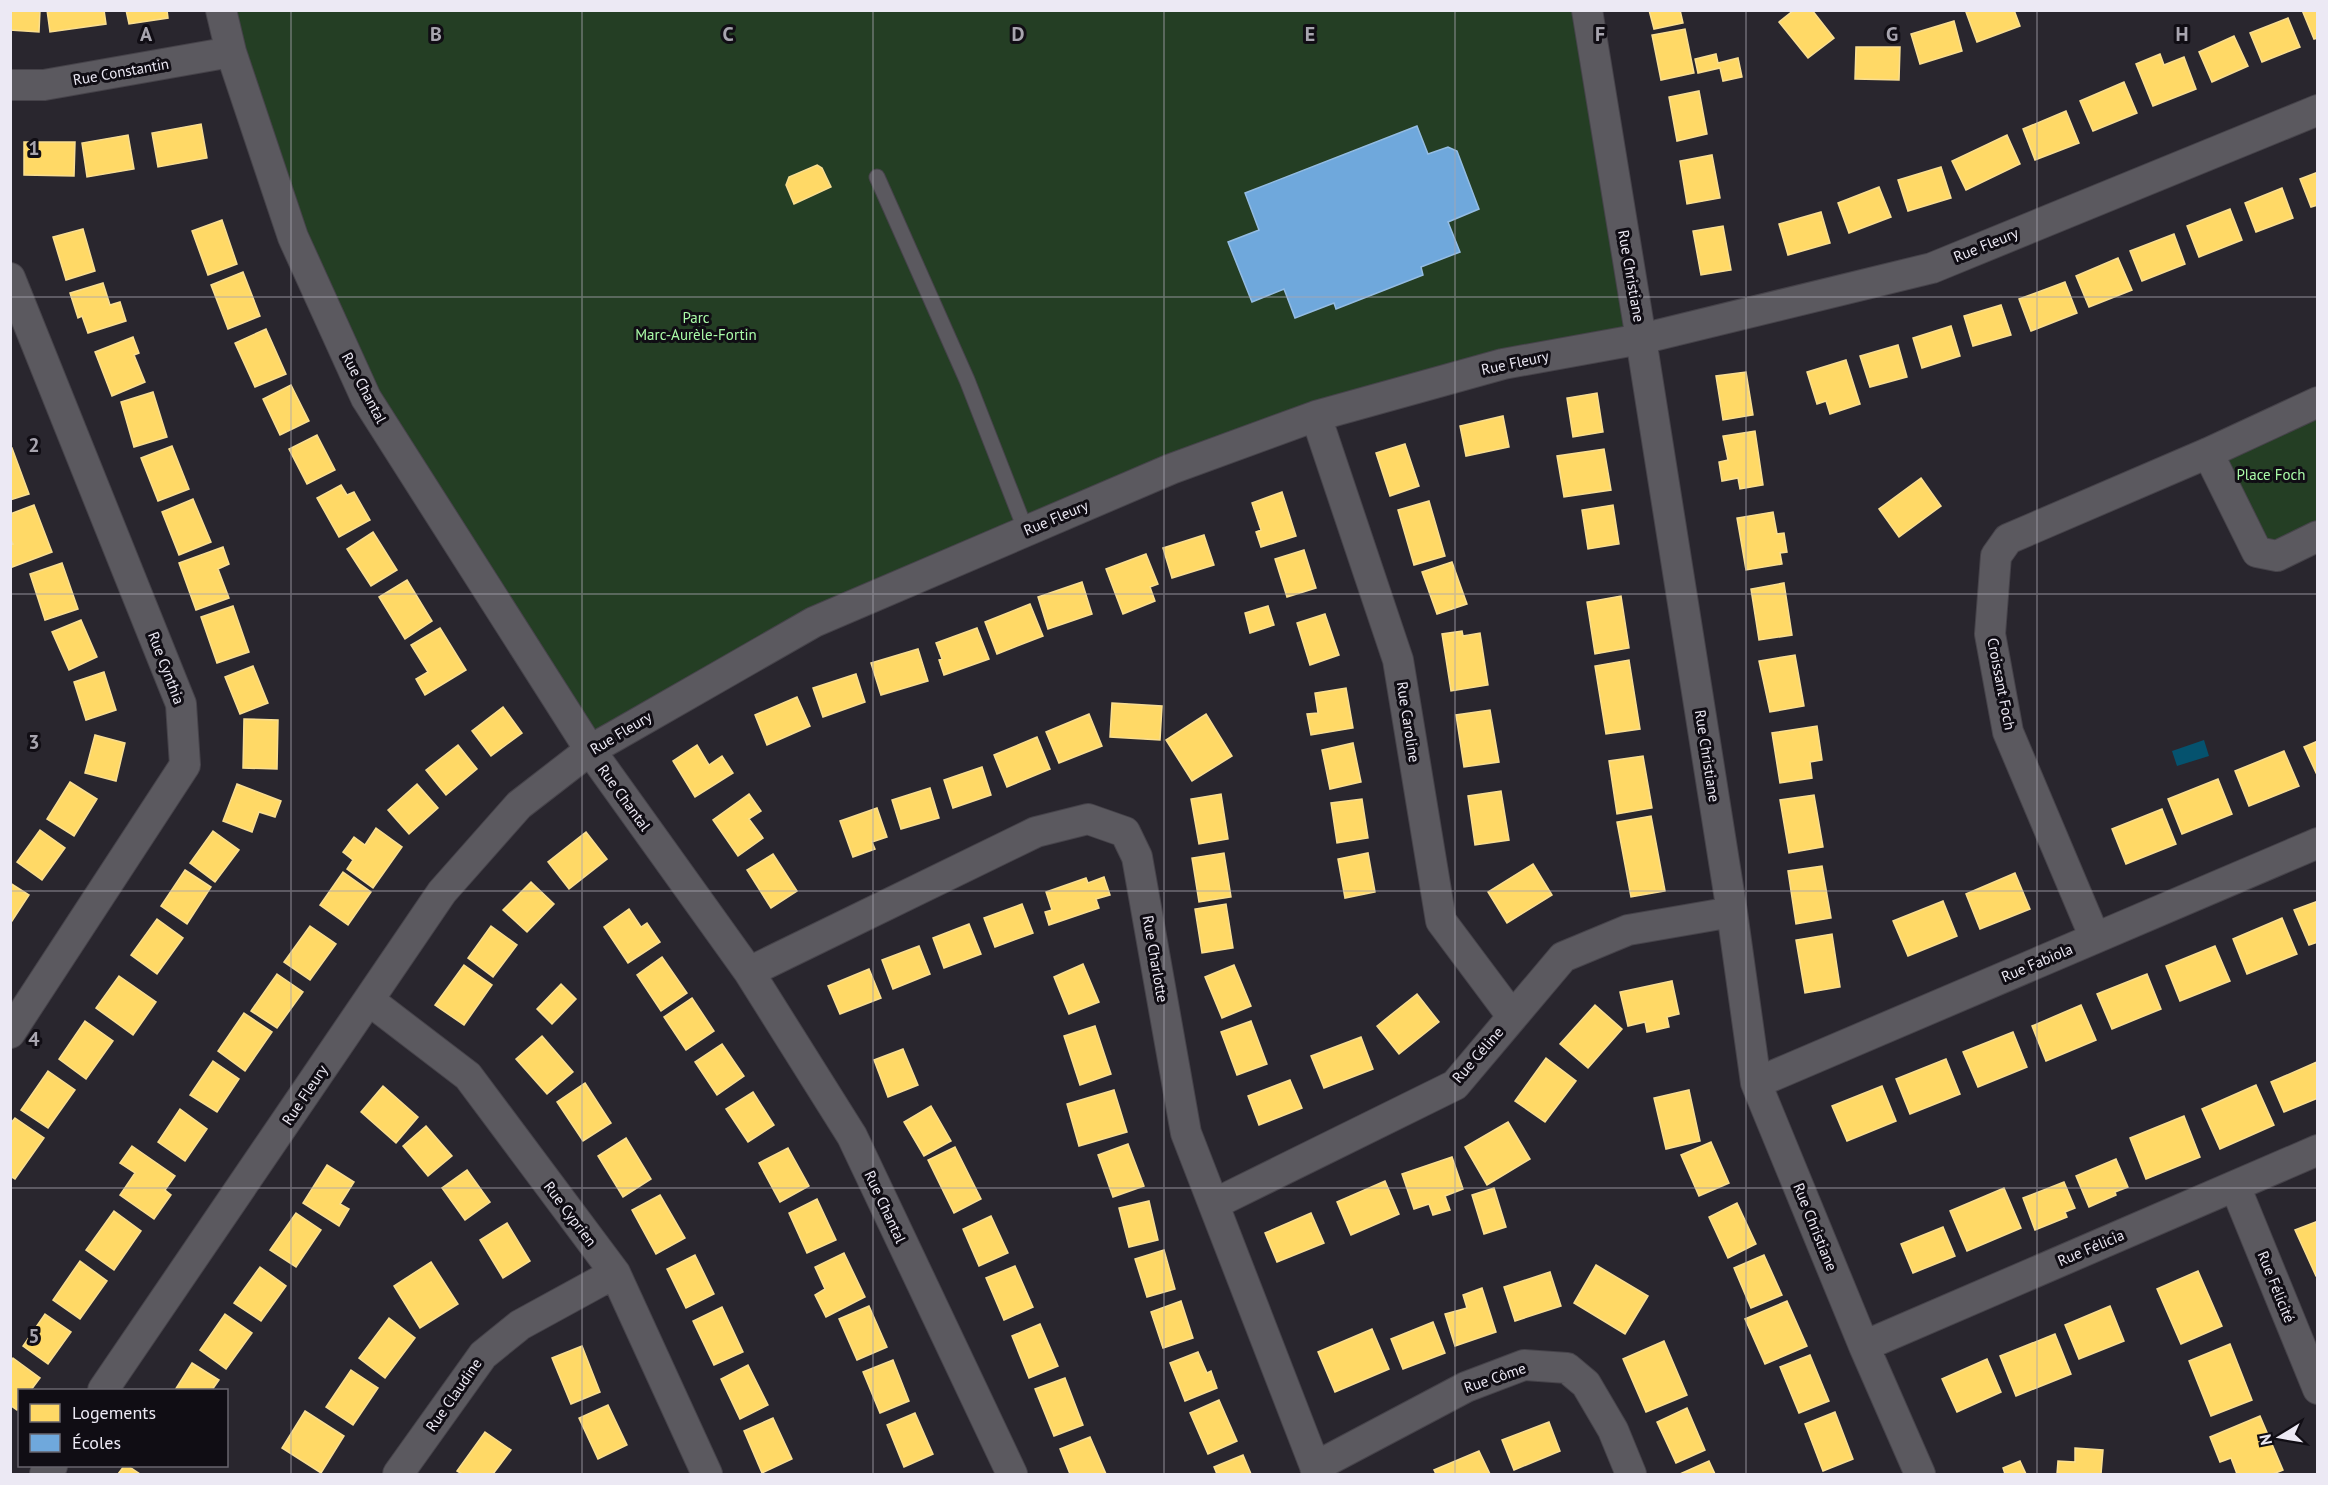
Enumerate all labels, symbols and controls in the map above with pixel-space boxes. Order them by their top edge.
text: A [140,21,153,47]
text: B [430,21,442,47]
text: C [722,21,734,47]
text: D [1012,21,1025,47]
text: E [1305,21,1315,47]
text: F [1595,21,1605,47]
text: G [1886,21,1898,47]
text: H [2175,21,2189,47]
street label: Rue Constantin [71,54,170,89]
text: 1 [28,135,40,161]
street label: Rue Fleury [1951,223,2021,266]
street label: Rue Christiane [1614,228,1649,323]
park label: Parc Marc-Aurèle-Fortin [635,308,757,344]
street label: Rue Fleury [1479,346,1550,379]
street label: Rue Chantal [338,349,391,427]
text: 2 [28,432,40,458]
park label: Place Foch [2236,465,2306,484]
street label: Rue Fleury [1021,495,1091,540]
street label: Rue Cynthia [144,629,189,707]
street label: Croissant Foch [1983,636,2020,732]
street label: Rue Caroline [1393,680,1424,764]
street label: Rue Fleury [587,707,655,758]
street label: Rue Christiane [1691,708,1724,803]
text: 3 [28,729,40,755]
street label: Rue Chantal [594,761,655,835]
street label: Rue Charlotte [1139,914,1172,1004]
street label: Rue Fabiola [1998,939,2075,986]
street label: Rue Céline [1448,1023,1507,1087]
text: 4 [28,1026,40,1052]
street label: Rue Fleury [278,1061,332,1128]
street label: Rue Chantal [860,1168,911,1247]
street label: Rue Cyprien [540,1177,601,1250]
street label: Rue Christiane [1789,1180,1842,1274]
street label: Rue Félicia [2055,1225,2127,1270]
street label: Rue Félicité [2253,1248,2299,1325]
text: 5 [28,1323,40,1349]
street label: Rue Claudine [421,1355,486,1435]
street label: Rue Côme [1461,1358,1528,1397]
legend [18,1389,228,1467]
text: Logements [72,1401,156,1424]
north arrow [2250,1407,2310,1467]
text: Écoles [72,1431,121,1454]
text: N [2254,1433,2276,1447]

